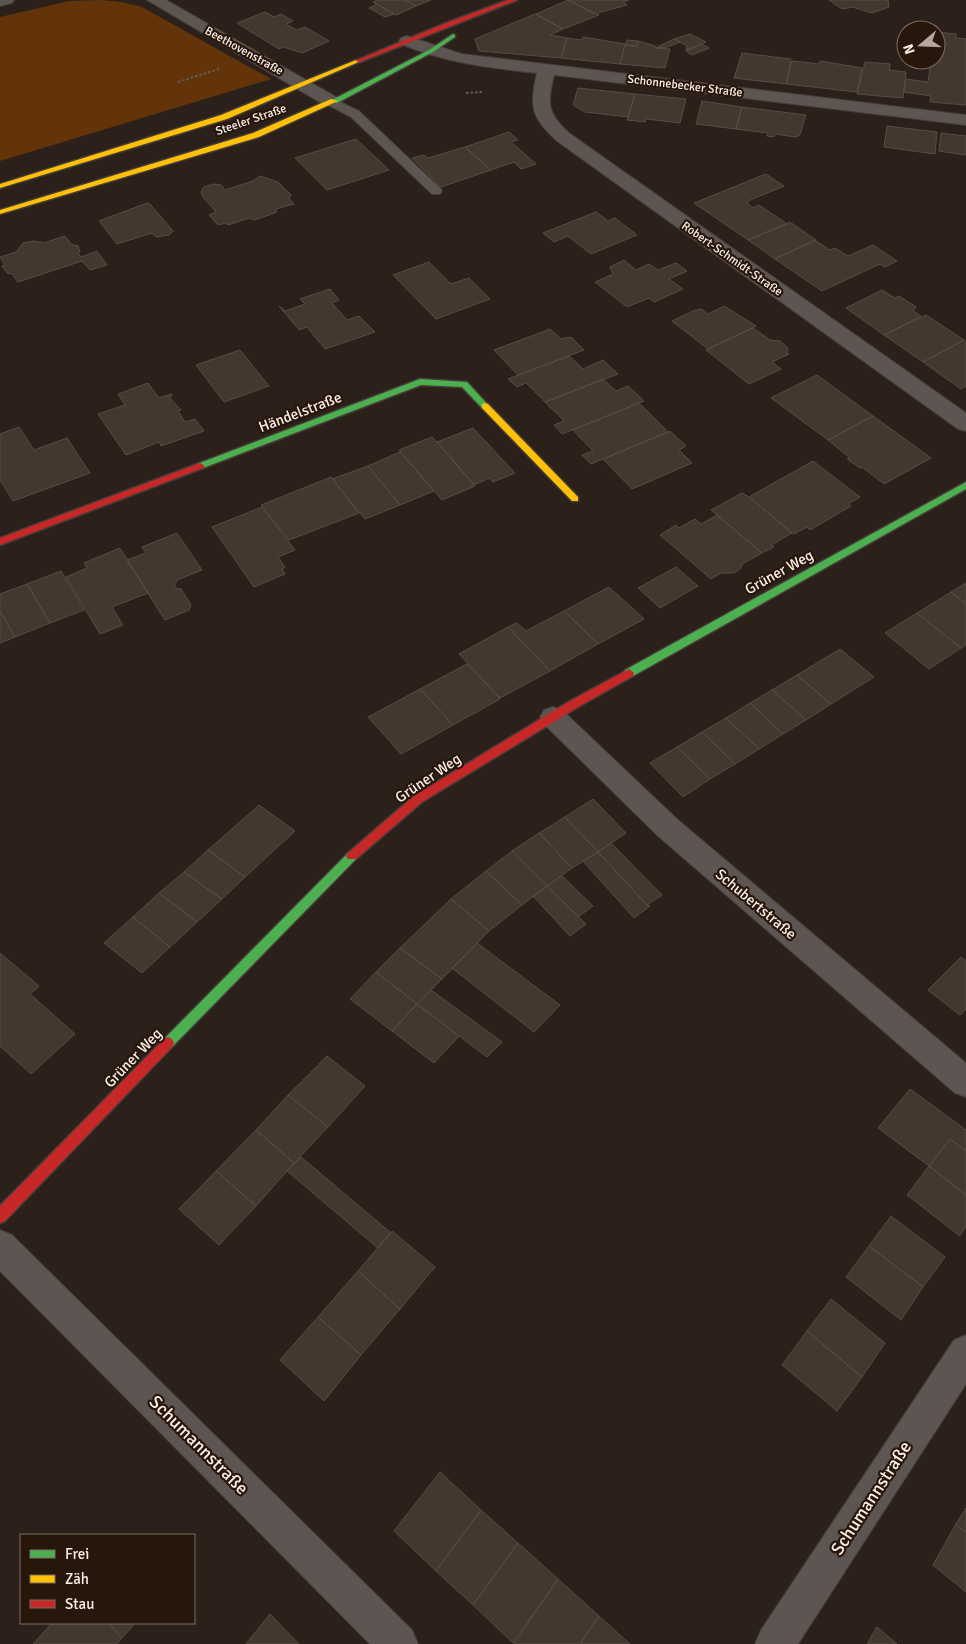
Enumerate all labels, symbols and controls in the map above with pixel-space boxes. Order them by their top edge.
north arrow [896,20,946,70]
street label: Beethovenstraße [202,23,286,79]
text: N [900,42,919,56]
street label: Schonnebecker Straße [627,71,743,101]
street label: Steeler Straße [214,101,288,139]
street label: Robert-Schmidt-Straße [679,218,785,300]
street label: Händelstraße [256,388,344,436]
street label: Grüner Weg [742,546,816,598]
street label: Grüner Weg [392,749,464,807]
street label: Schubertstraße [712,865,800,943]
street label: Grüner Weg [100,1025,166,1091]
street label: Schumannstraße [145,1391,253,1499]
street label: Schumannstraße [826,1437,916,1559]
legend [20,1534,195,1624]
text: Frei [65,1545,89,1563]
text: Zäh [65,1570,89,1588]
text: Stau [65,1595,94,1613]

